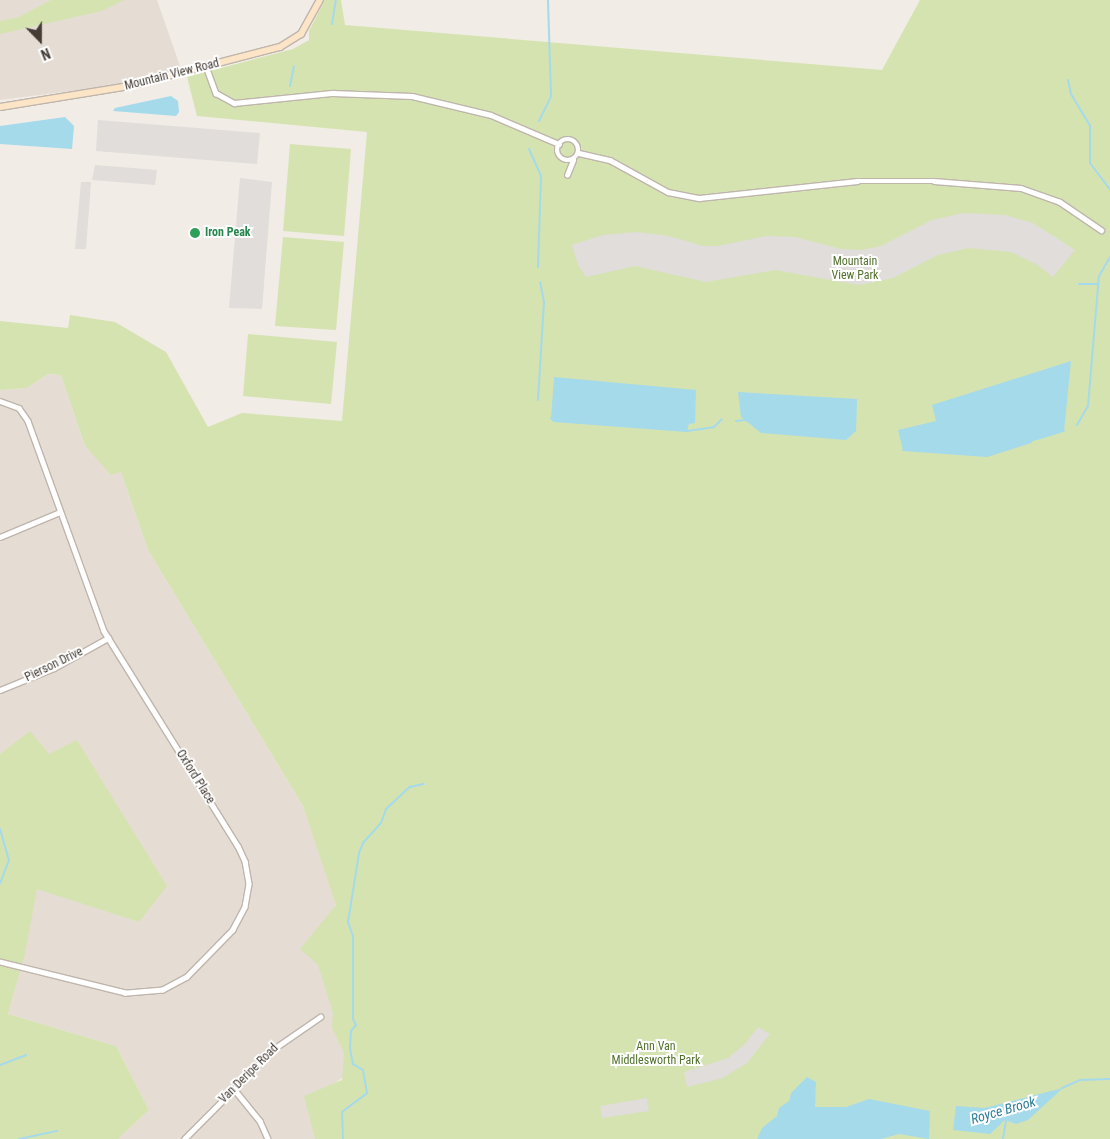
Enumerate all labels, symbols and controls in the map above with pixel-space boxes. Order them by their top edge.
north arrow [15,15,65,65]
text: N [39,45,53,63]
street label: Mountain View Road [123,56,221,94]
place label: Iron Peak [205,226,251,240]
marker: Iron Peak [189,227,201,239]
park label: Mountain View Park [831,255,879,283]
street label: Pierson Drive [23,645,85,685]
street label: Oxford Place [173,747,217,807]
park label: Ann Van Middlesworth Park [612,1040,700,1068]
street label: Van Deripe Road [216,1041,282,1107]
water label: Royce Brook [969,1093,1037,1127]

